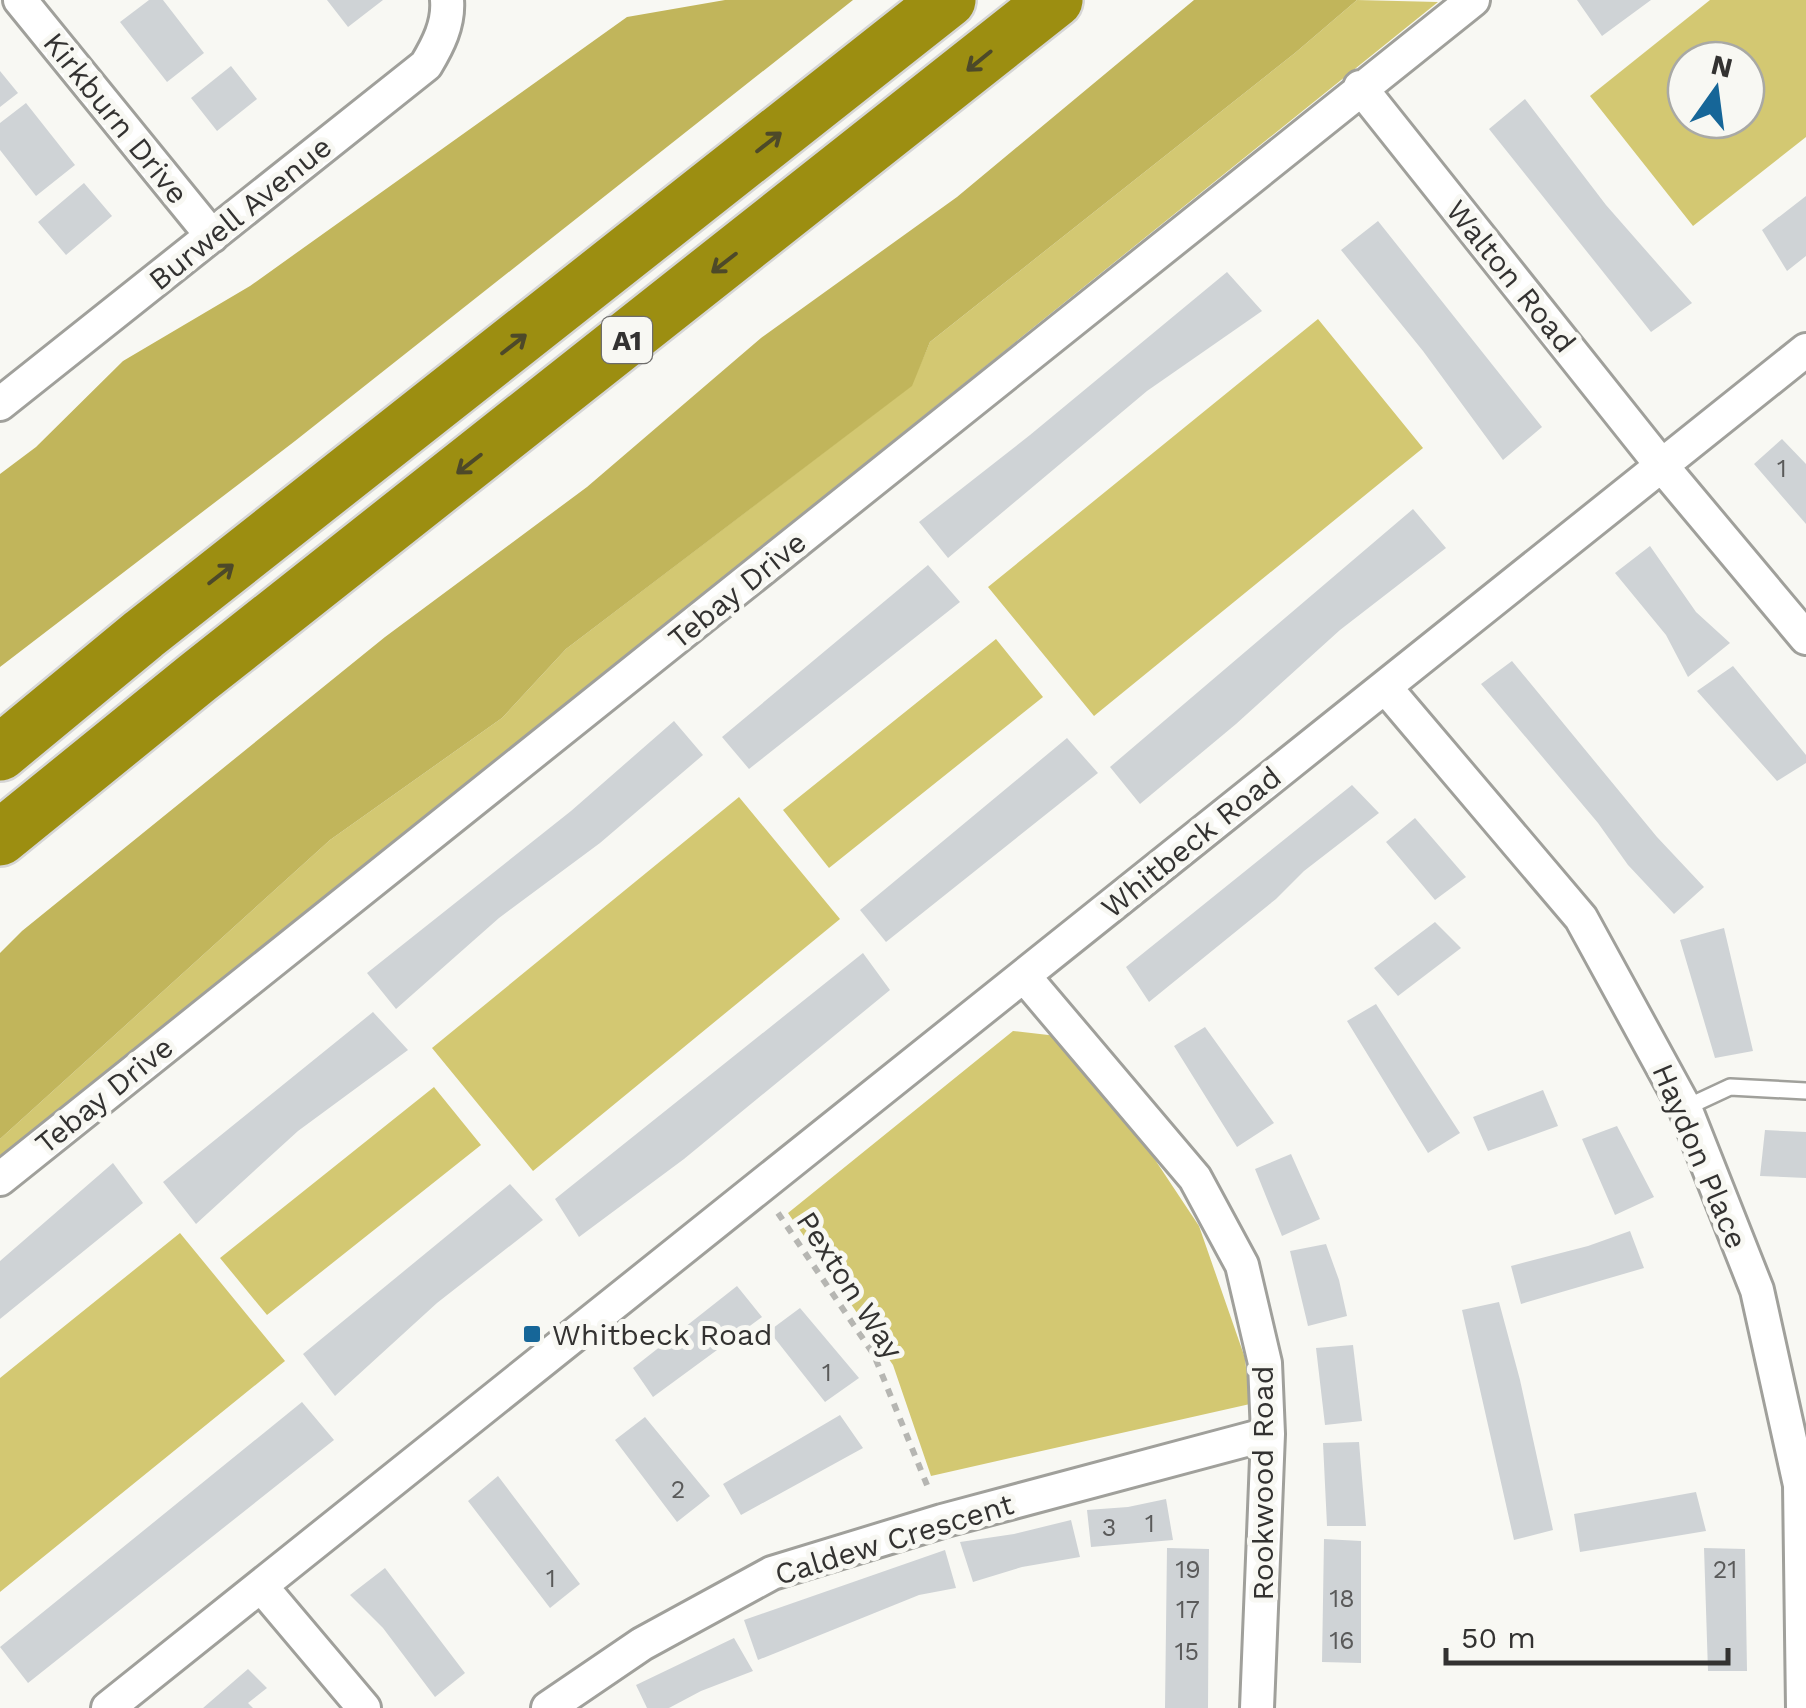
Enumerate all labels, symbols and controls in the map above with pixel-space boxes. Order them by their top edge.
street label: Kirkburn Drive [36,25,196,211]
north arrow [1666,40,1766,140]
text: N [1708,48,1736,85]
one-way arrow [966,50,993,71]
street label: Burwell Avenue [142,129,338,297]
one-way arrow [755,132,782,153]
street label: Walton Road [1439,193,1583,359]
one-way arrow [712,252,738,274]
road number: A1 [602,317,652,363]
one-way arrow [500,333,526,355]
one-way arrow [456,453,483,474]
house number: 1 [1777,454,1787,483]
street label: Tebay Drive [661,524,813,656]
one-way arrow [207,563,233,585]
street label: Whitbeck Road [1094,759,1288,925]
street label: Tebay Drive [28,1029,180,1161]
street label: Haydon Place [1645,1058,1755,1254]
street label: Pexton Way [789,1205,911,1366]
place label: Whitbeck Road [552,1317,773,1352]
marker: Whitbeck Road [521,1323,543,1345]
house number: 1 [822,1358,832,1387]
street label: Rookwood Road [1245,1365,1280,1601]
house number: 2 [671,1475,685,1504]
street label: Caldew Crescent [770,1486,1018,1592]
house number: 1 [1145,1509,1155,1538]
house number: 3 [1102,1513,1116,1542]
house number: 19 [1175,1555,1201,1584]
house number: 21 [1713,1555,1737,1584]
house number: 1 [546,1564,556,1593]
house number: 18 [1329,1584,1355,1613]
house number: 17 [1176,1595,1200,1624]
scale bar [1446,1603,1728,1665]
text: 50 m [1461,1620,1536,1655]
house number: 16 [1330,1626,1354,1655]
house number: 15 [1175,1637,1199,1666]

